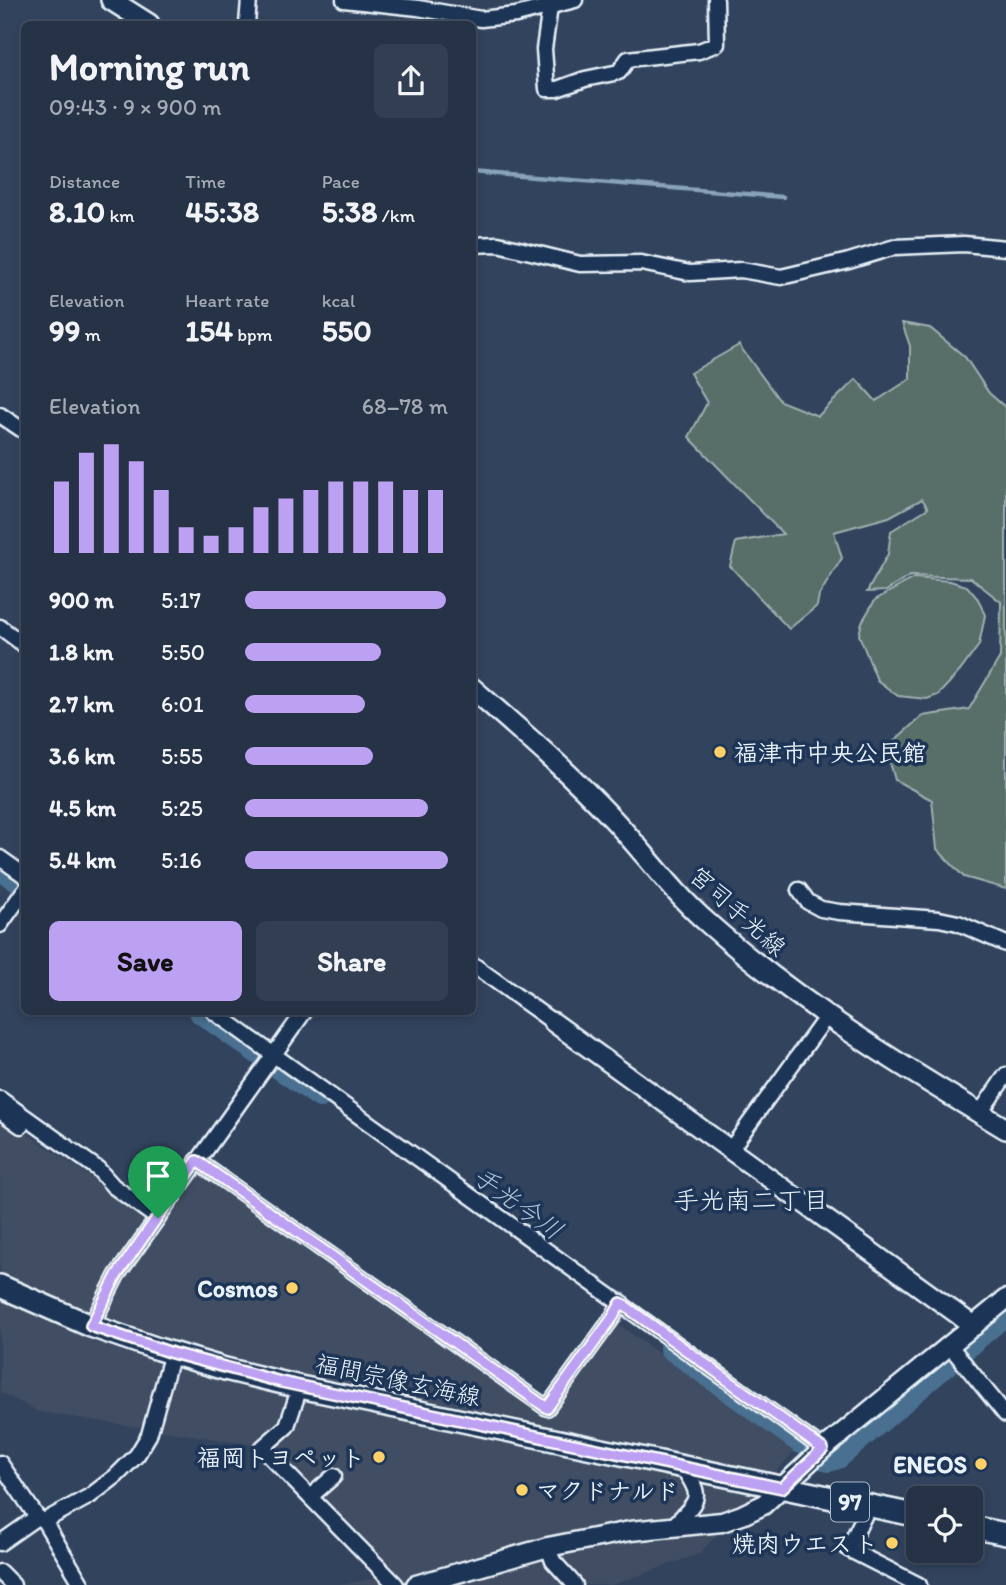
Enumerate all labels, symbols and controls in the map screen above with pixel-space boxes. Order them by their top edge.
text: Morning run [49,44,250,90]
button: share [374,44,448,118]
text: 09:43 · 9 × 900 m [49,93,222,121]
text: Distance [49,170,120,193]
text: Time [185,170,226,193]
text: Pace [322,170,360,193]
text: 8.10 [49,193,105,230]
text: 45:38 [185,193,259,230]
text: 5:38 [322,193,378,230]
text: km [105,204,135,227]
text: /km [378,204,415,227]
text: Elevation [49,289,125,312]
text: Heart rate [185,289,269,312]
text: kcal [322,289,355,312]
text: 99 [49,312,80,349]
text: 154 [185,312,233,349]
text: 550 [322,312,372,349]
text: m [80,323,101,346]
text: bpm [233,323,273,346]
text: Elevation [49,392,140,420]
text: 68–78 m [362,392,448,420]
text: 900 m [49,586,114,614]
text: 5:17 [161,586,201,614]
text: 1.8 km [49,638,114,666]
text: 5:50 [161,638,205,666]
text: 2.7 km [49,690,114,718]
text: 6:01 [161,690,204,718]
place label: 福津市中央公民館 [734,738,926,767]
text: 3.6 km [49,742,115,770]
text: 5:55 [161,742,203,770]
marker: 福津市中央公民館 [712,744,728,760]
text: 4.5 km [49,794,116,822]
text: 5:25 [161,794,203,822]
text: 5.4 km [49,846,116,874]
text: 5:16 [161,846,202,874]
street label: 宮司手光線 [684,860,792,962]
button: Save [49,921,242,1001]
button: Share [256,921,448,1001]
pin [128,1146,188,1218]
icon: arrive [139,1157,177,1195]
water label: 手光今川 [467,1159,569,1247]
district label: 手光南二丁目 [673,1184,829,1216]
place label: Cosmos [197,1274,278,1303]
marker: Cosmos [284,1280,300,1296]
street label: 福間宗像玄海線 [313,1348,483,1412]
place label: 福岡トヨペット [197,1443,365,1472]
marker: 福岡トヨペット [371,1449,387,1465]
place label: ENEOS [893,1450,967,1479]
marker: ENEOS [973,1456,989,1472]
place label: マクドナルド [536,1476,679,1505]
marker: マクドナルド [514,1482,530,1498]
road number: 97 [831,1483,869,1522]
map controls [906,1486,983,1563]
button: locate [906,1486,983,1563]
place label: 焼肉ウエスト [732,1529,878,1558]
marker: 焼肉ウエスト [884,1535,900,1551]

